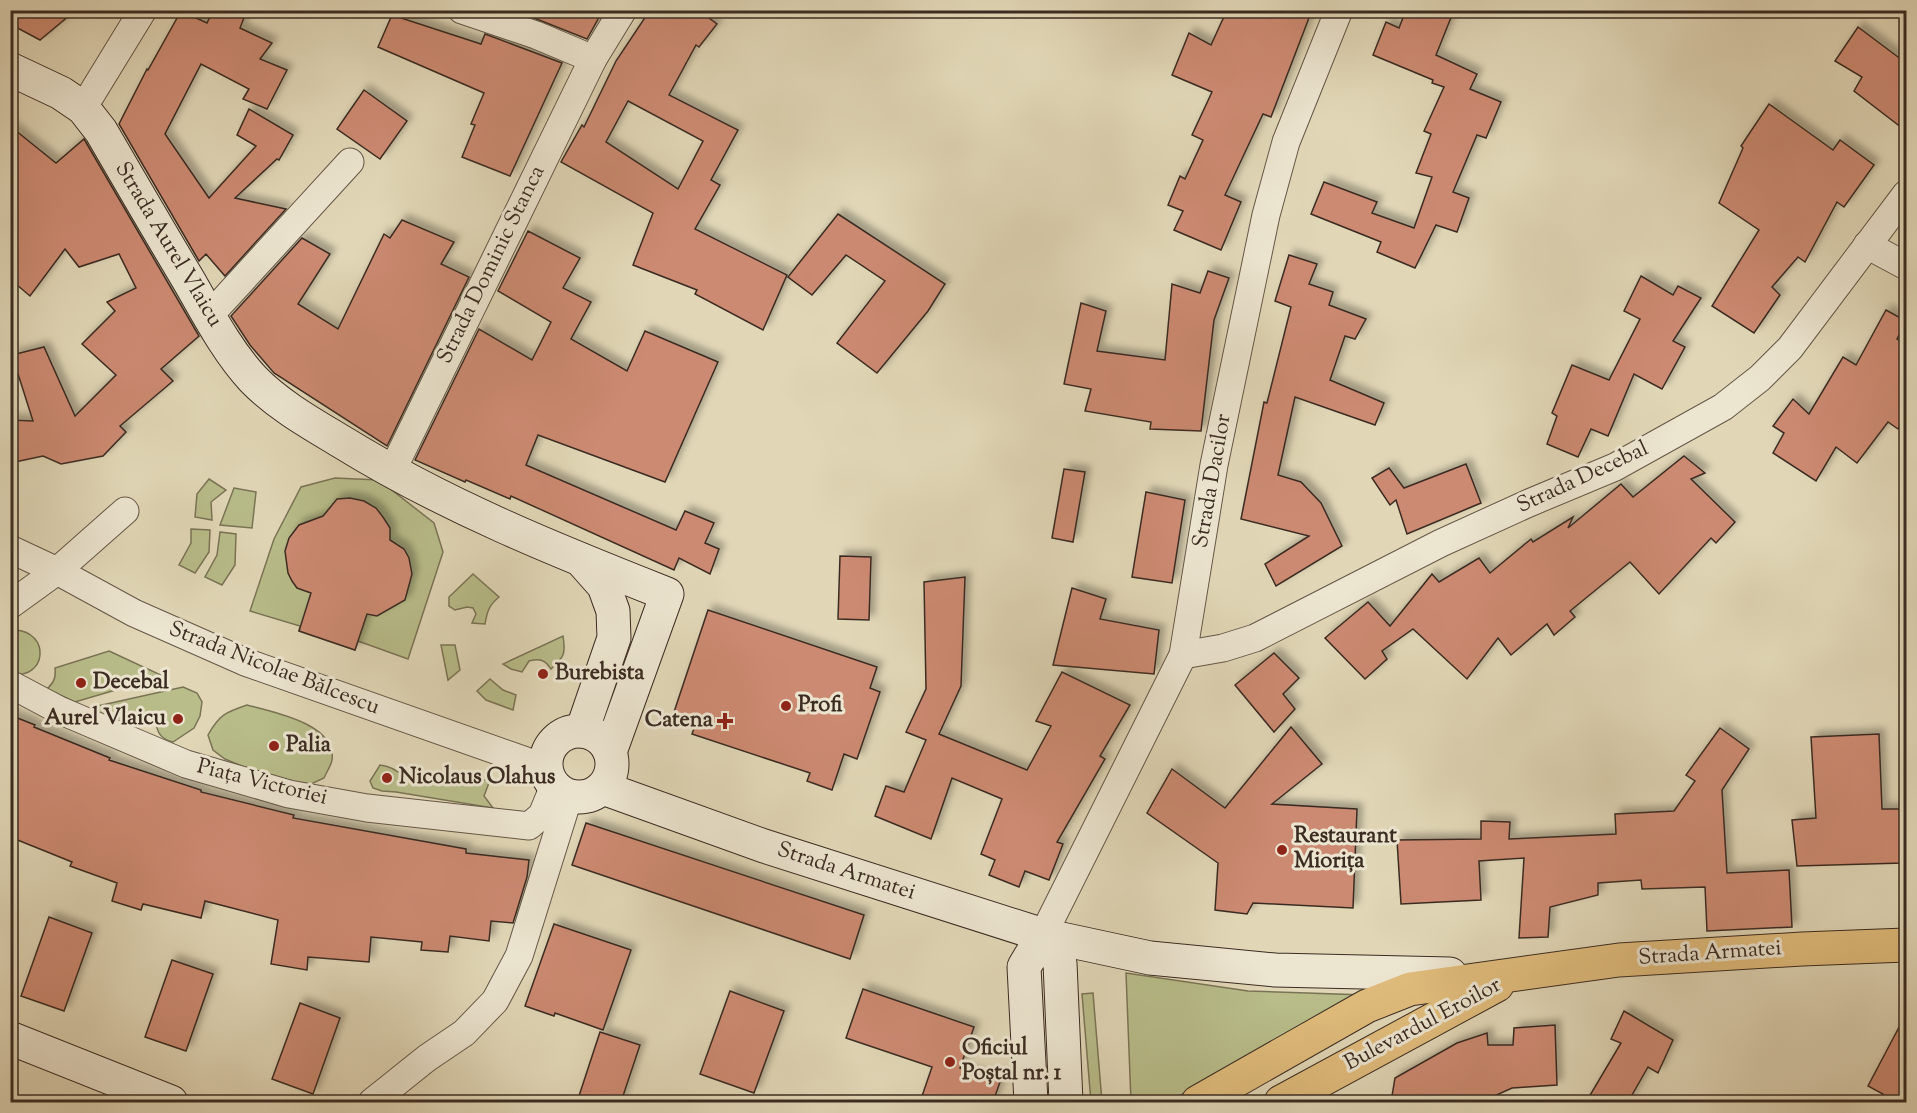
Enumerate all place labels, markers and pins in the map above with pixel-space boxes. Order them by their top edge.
place label: Burebista [555,658,645,690]
place label: Decebal [93,667,170,699]
marker: Burebista [536,667,550,681]
marker: Decebal [74,676,88,690]
place label: Profi [798,690,842,722]
marker: Profi [779,699,793,713]
place label: Aurel Vlaicu [44,703,166,735]
place label: Catena [645,705,714,737]
marker: Aurel Vlaicu [171,712,185,726]
marker: Catena [718,714,732,728]
place label: Palia [286,730,332,762]
marker: Palia [267,739,281,753]
place label: Nicolaus Olahus [399,762,556,794]
marker: Nicolaus Olahus [380,771,394,785]
place label: Restaurant Miorița [1294,821,1397,878]
marker: Restaurant Miorița [1275,843,1289,857]
place label: Oficiul Poștal nr. 1 [962,1033,1062,1090]
marker: Oficiul Poștal nr. 1 [943,1055,957,1069]

